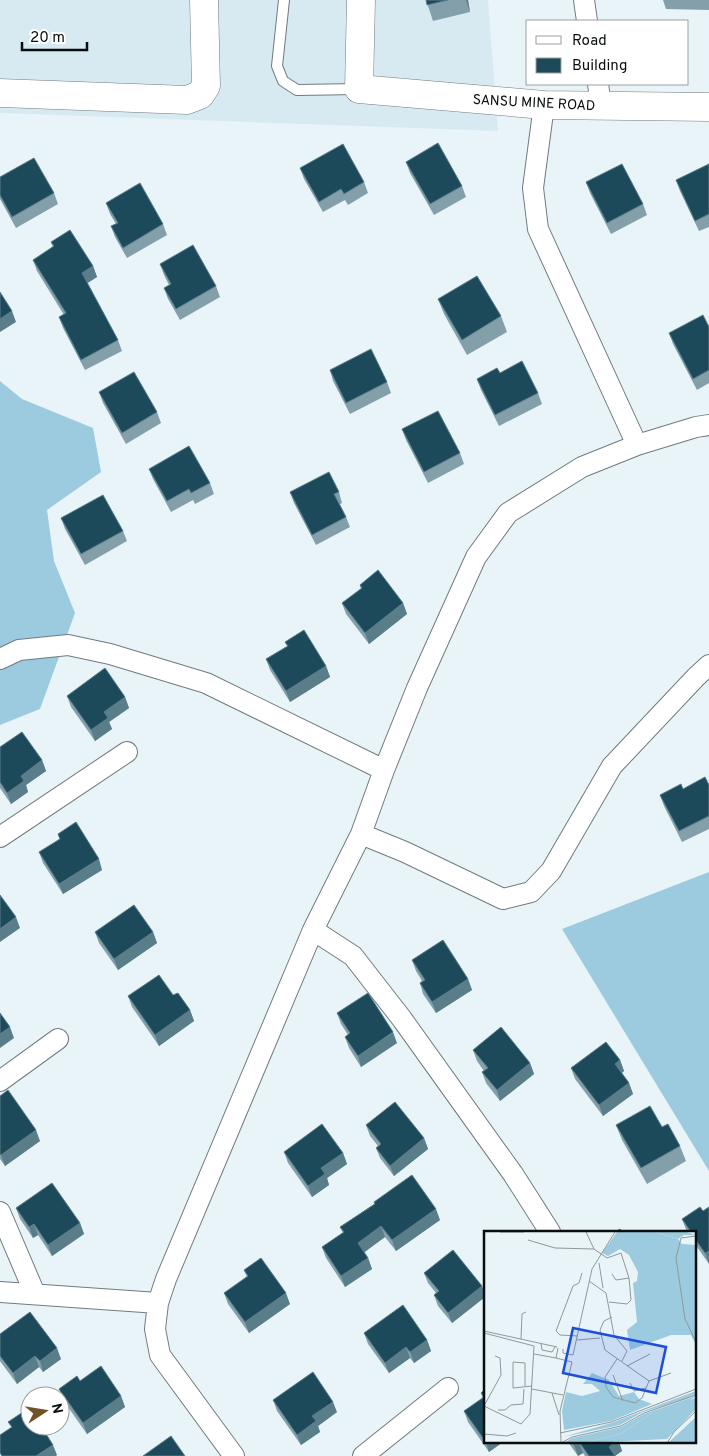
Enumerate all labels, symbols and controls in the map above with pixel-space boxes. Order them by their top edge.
scale bar [22,20,88,52]
legend [526,20,689,85]
text: 20 m [30,29,65,48]
text: Road [572,32,607,51]
text: Building [572,57,627,76]
street label: SANSU MINE ROAD [472,92,596,115]
inset map [484,1231,696,1444]
north arrow [20,1386,70,1436]
text: N [47,1402,66,1415]

